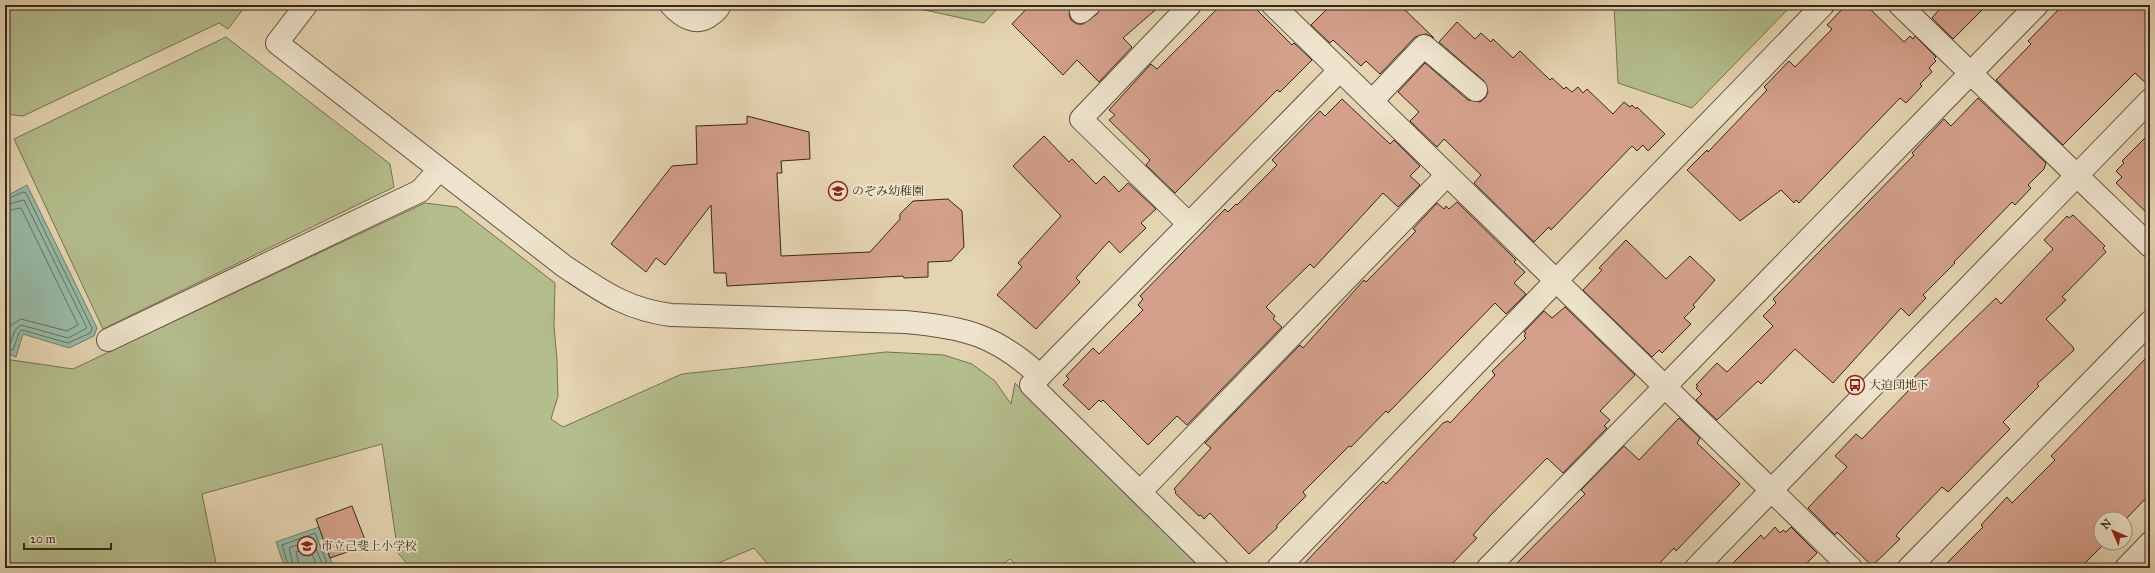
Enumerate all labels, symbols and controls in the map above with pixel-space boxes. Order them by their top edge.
school or university icon: のぞみ幼稚園 [827,180,849,202]
place label: のぞみ幼稚園 [852,184,924,198]
bus stop icon: 大迫団地下 [1844,374,1866,396]
place label: 大迫団地下 [1869,378,1929,392]
north arrow [2093,511,2133,551]
text: N [2098,516,2115,532]
scale bar [24,525,111,551]
text: 20 m [30,532,56,546]
school or university icon: 市立己斐上小学校 [296,535,318,557]
place label: 市立己斐上小学校 [321,539,417,553]

